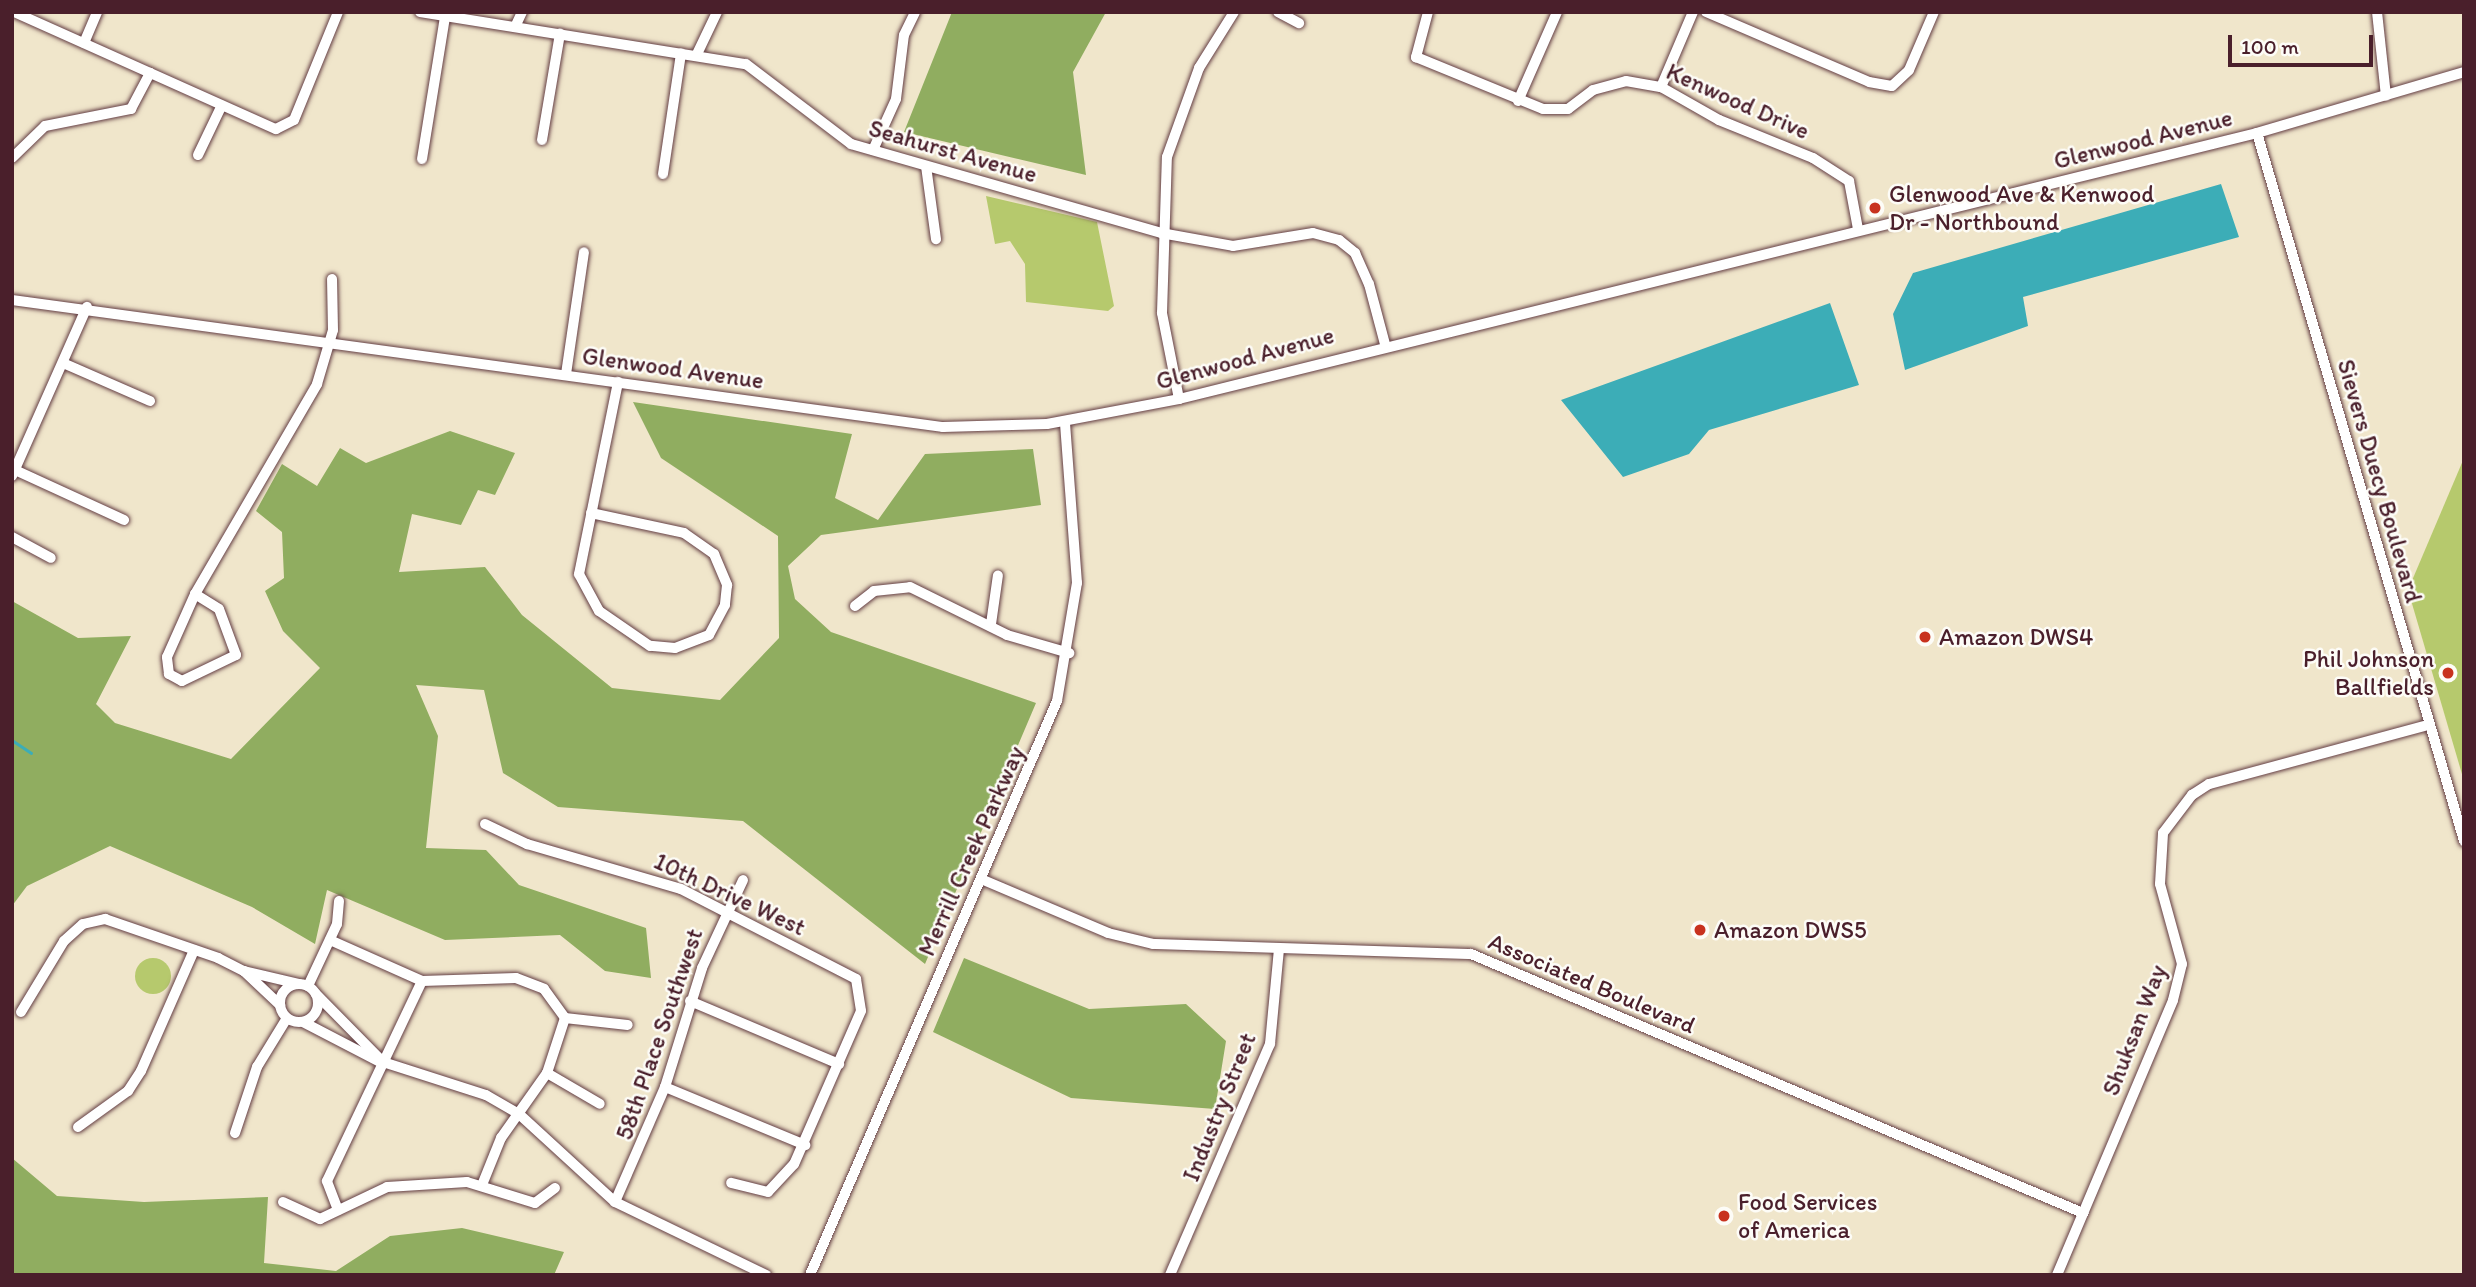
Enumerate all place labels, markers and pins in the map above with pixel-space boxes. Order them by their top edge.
place label: Glenwood Ave & Kenwood Dr - Northbound [1889,180,2154,236]
marker: Glenwood Ave & Kenwood Dr - Northbound [1867,200,1883,216]
place label: Amazon DWS4 [1939,623,2093,651]
marker: Amazon DWS4 [1917,629,1933,645]
place label: Phil Johnson Ballfields [2303,645,2434,701]
marker: Phil Johnson Ballfields [2440,665,2456,681]
place label: Amazon DWS5 [1714,916,1867,944]
marker: Amazon DWS5 [1692,922,1708,938]
place label: Food Services of America [1738,1188,1878,1244]
marker: Food Services of America [1716,1208,1732,1224]

